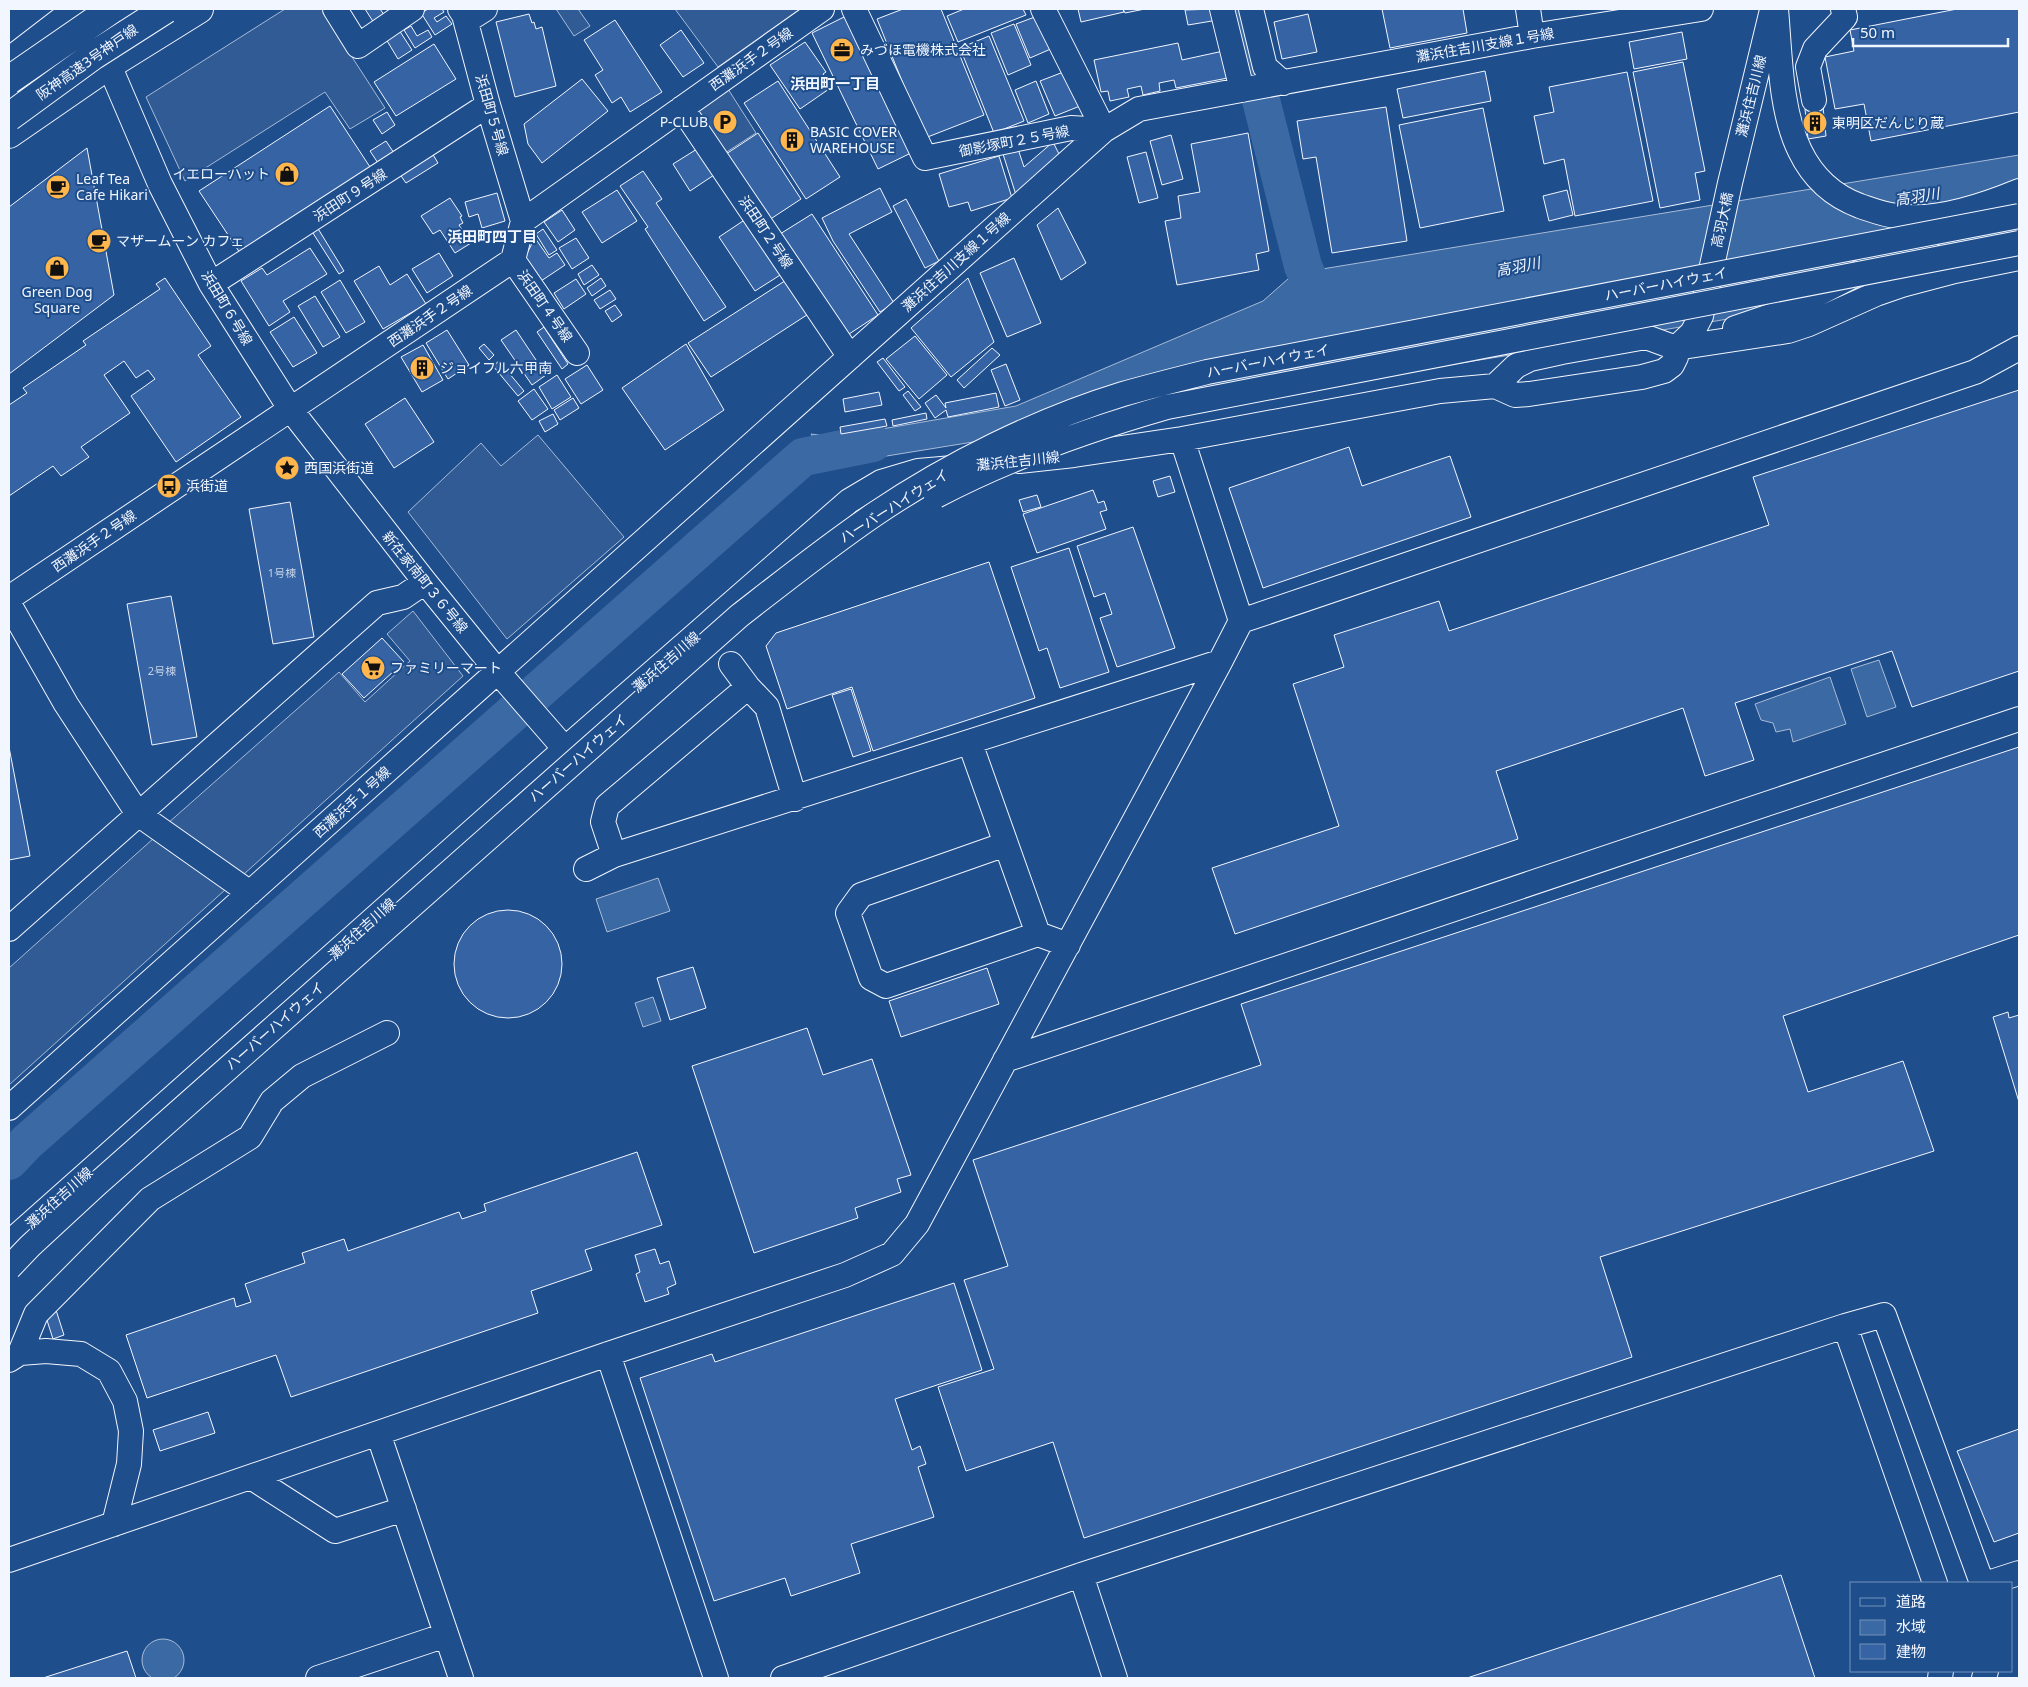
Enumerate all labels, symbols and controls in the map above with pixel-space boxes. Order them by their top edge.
scale bar [1853,15,2008,47]
street label: 阪神高速3号神戸線 [32,19,141,104]
text: 50 m [1860,22,1895,42]
street label: 西灘浜手２号線 [705,23,796,94]
street label: 灘浜住吉川支線１号線 [1414,23,1555,66]
office icon: みづほ電機株式会社 [829,37,855,63]
place label: みづほ電機株式会社 [860,40,986,59]
street label: 灘浜住吉川線 [1731,53,1770,139]
street label: 浜田町５号線 [472,72,513,158]
district label: 浜田町一丁目 [790,73,880,93]
parking icon: P-CLUB [712,109,738,135]
building icon: 東明区だんじり蔵 [1802,110,1828,136]
place label: P-CLUB [660,112,708,131]
place label: 東明区だんじり蔵 [1832,113,1944,132]
street label: 御影塚町２５号線 [957,120,1071,161]
place label: BASIC COVER WAREHOUSE [810,122,898,157]
building icon: BASIC COVER WAREHOUSE [779,127,805,153]
shop icon: イエローハット [274,161,300,187]
place label: イエローハット [172,164,270,183]
street label: 浜田町９号線 [309,164,390,225]
place label: Leaf Tea Cafe Hikari [76,169,148,204]
cafe icon: Leaf Tea Cafe Hikari [45,174,71,200]
water label: 高羽川 [1893,182,1943,209]
street label: 高羽大橋 [1706,191,1737,249]
street label: 浜田町２号線 [735,192,798,272]
street label: 灘浜住吉川支線１号線 [897,208,1014,316]
district label: 浜田町四丁目 [447,226,537,246]
cafe icon: マザームーン カフェ [86,228,112,254]
place label: マザームーン カフェ [116,231,245,250]
water label: 高羽川 [1494,252,1544,280]
shop icon: Green Dog Square [44,255,70,281]
street label: ハーバーハイウェイ [1603,262,1729,305]
street label: 浜田町４号線 [514,266,577,346]
street label: 浜田町６号線 [198,267,257,349]
street label: 西灘浜手２号線 [384,280,476,351]
place label: Green Dog Square [21,282,93,317]
street label: ハーバーハイウェイ [1205,339,1331,382]
building icon: ジョイフル六甲南 [409,355,435,381]
place label: ジョイフル六甲南 [440,358,552,377]
street label: 灘浜住吉川線 [975,447,1061,474]
place icon: 西国浜街道 [274,455,300,481]
place label: 西国浜街道 [304,458,374,477]
street label: ハーバーハイウェイ [836,464,952,547]
bus stop icon: 浜街道 [156,473,182,499]
place label: 浜街道 [186,476,228,495]
street label: 西灘浜手２号線 [48,505,140,576]
street label: 新在家南町３６号線 [378,527,472,637]
house number: 1号棟 [268,565,296,580]
street label: 灘浜住吉川線 [628,627,704,696]
supermarket icon: ファミリーマート [360,655,386,681]
place label: ファミリーマート [390,658,502,677]
house number: 2号棟 [148,663,176,678]
street label: ハーバーハイウェイ [524,709,631,806]
street label: 西灘浜手１号線 [309,762,394,841]
street label: 灘浜住吉川線 [324,893,399,964]
street label: ハーバーハイウェイ [221,977,328,1074]
street label: 灘浜住吉川線 [21,1162,96,1233]
legend [1850,1582,2013,1672]
text: 道路 [1896,1591,1926,1611]
text: 水域 [1896,1616,1926,1636]
text: 建物 [1896,1641,1926,1661]

